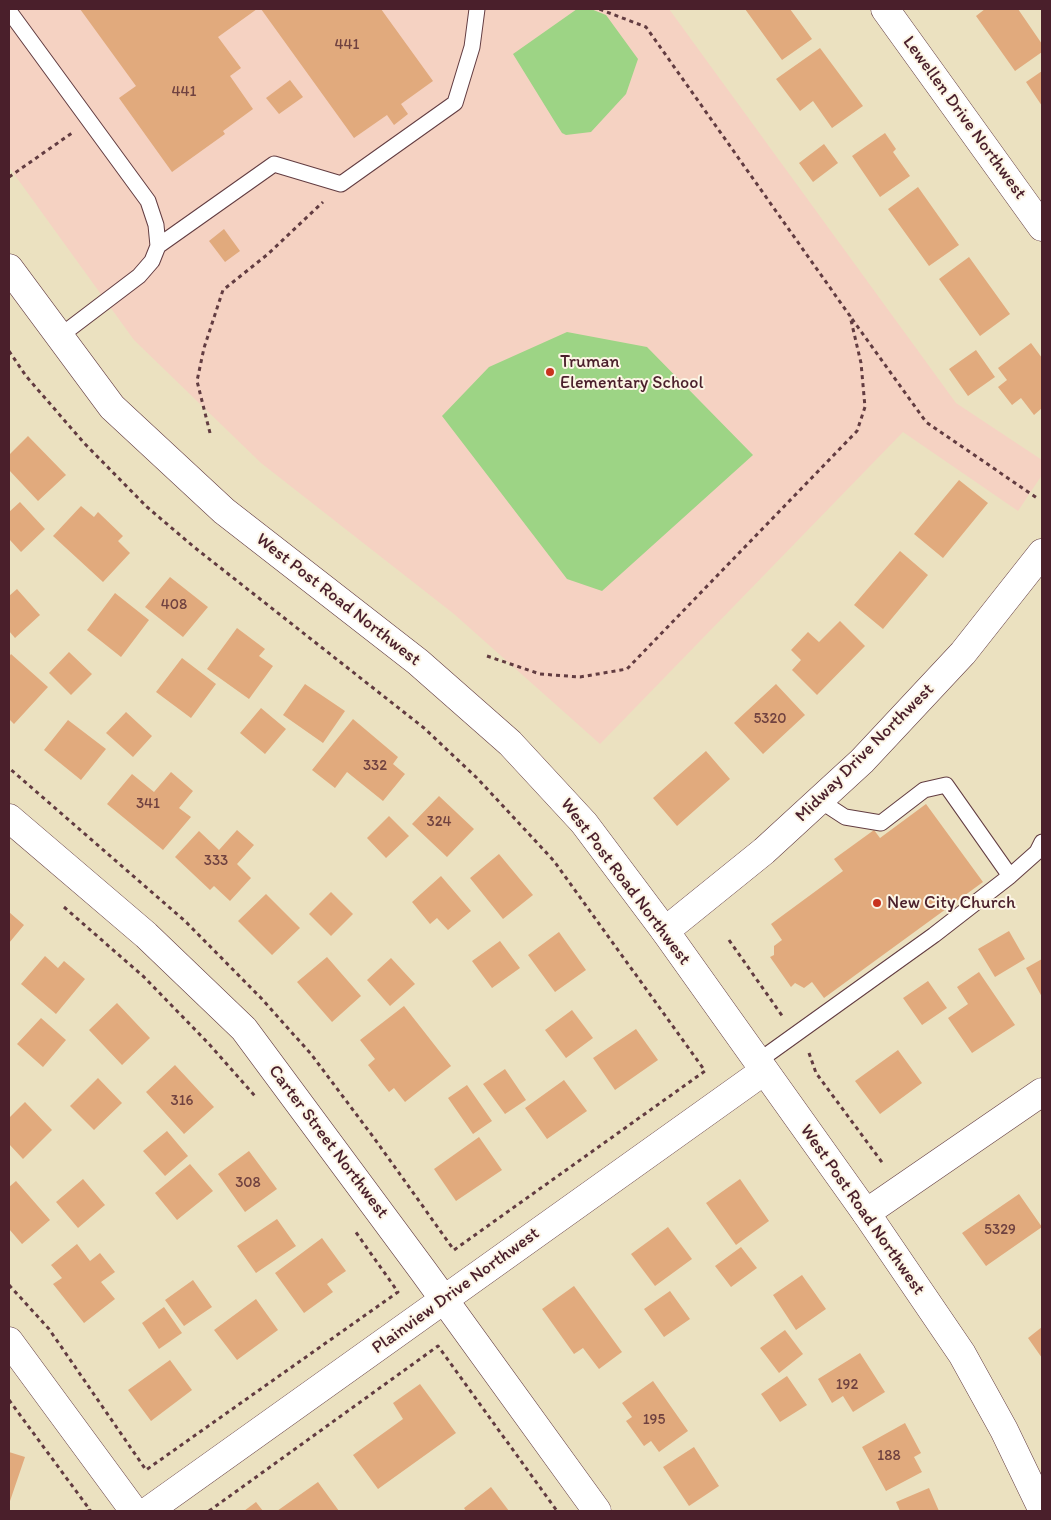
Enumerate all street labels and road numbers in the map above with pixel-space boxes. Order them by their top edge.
street label: Lewellen Drive Northwest [897,32,1031,204]
street label: West Post Road Northwest [251,529,425,671]
street label: Midway Drive Northwest [791,679,939,827]
street label: West Post Road Northwest [555,794,695,970]
street label: Carter Street Northwest [263,1061,393,1223]
street label: West Post Road Northwest [795,1121,929,1299]
street label: Plainview Drive Northwest [368,1223,544,1359]

